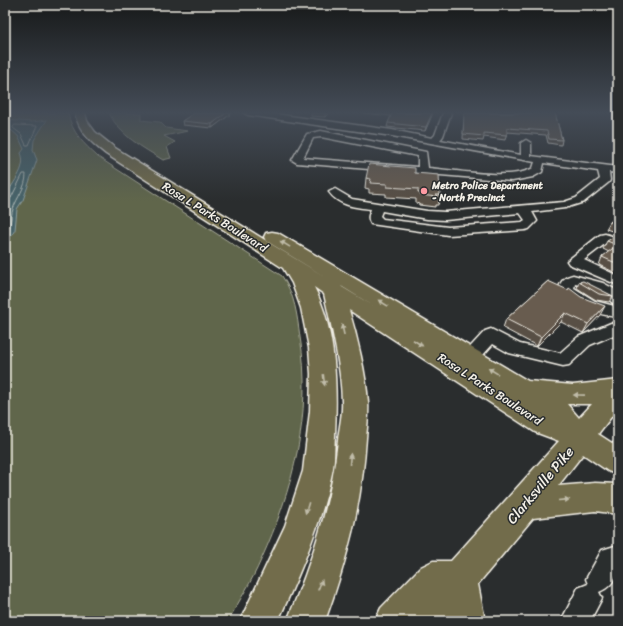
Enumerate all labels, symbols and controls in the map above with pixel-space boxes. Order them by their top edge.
street label: Rosa L Parks Boulevard [158,176,274,259]
place label: Metro Police Department - North Precinct [431,177,543,207]
marker: Metro Police Department - North Precinct [419,186,429,196]
one-way arrow [279,241,291,248]
one-way arrow [377,299,388,307]
one-way arrow [340,324,346,336]
one-way arrow [412,340,424,347]
street label: Rosa L Parks Boulevard [433,347,548,432]
one-way arrow [487,368,499,375]
one-way arrow [321,374,327,386]
one-way arrow [573,391,585,398]
street label: Clarksville Pike [500,441,581,530]
one-way arrow [347,453,353,465]
one-way arrow [558,497,570,504]
one-way arrow [304,502,310,514]
one-way arrow [318,578,324,590]

